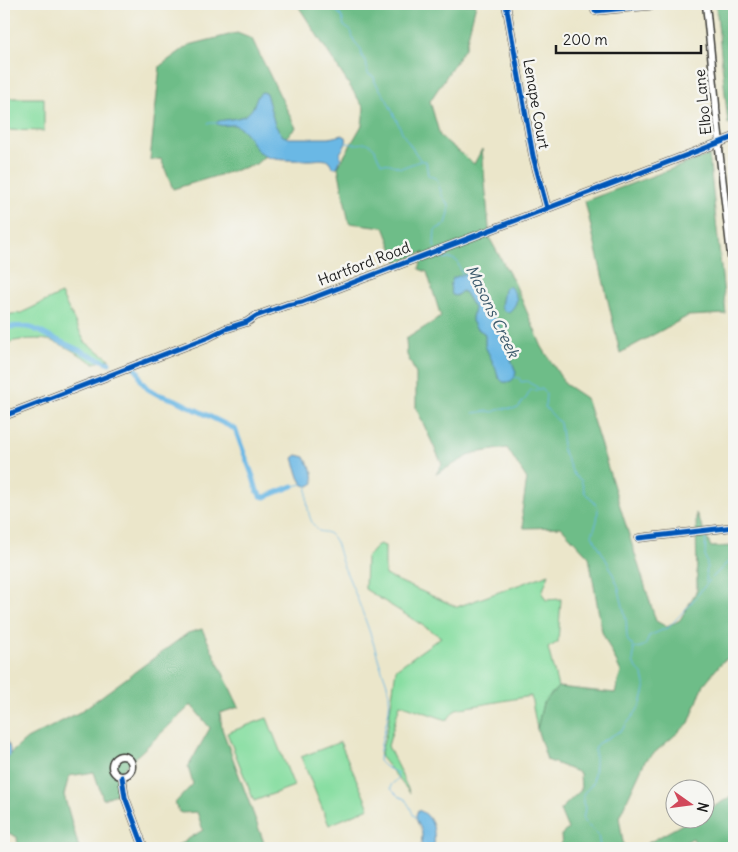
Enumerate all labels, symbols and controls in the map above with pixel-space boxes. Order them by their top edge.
scale bar [556,22,700,54]
text: 200 m [563,30,608,49]
street label: Lenape Court [519,57,554,151]
street label: Elbo Lane [690,68,715,136]
street label: Hartford Road [315,237,413,290]
water label: Masons Creek [462,261,525,362]
north arrow [666,780,716,830]
text: N [693,800,713,814]

